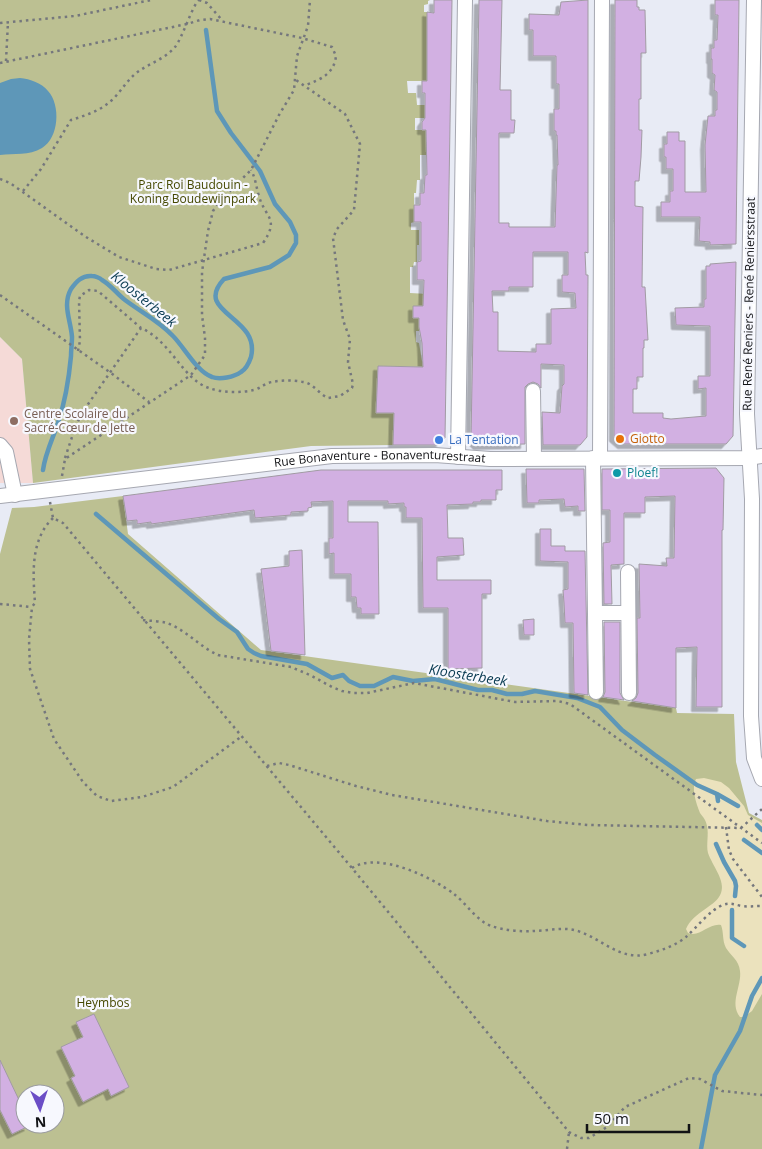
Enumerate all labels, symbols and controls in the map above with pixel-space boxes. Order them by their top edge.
park label: Parc Roi Baudouin - Koning Boudewijnpark [130,176,257,207]
street label: Rue René Reniers - René Reniersstraat [738,197,759,411]
water label: Kloosterbeek [108,266,182,332]
place label: Centre Scolaire du Sacré-Cœur de Jette [24,405,136,436]
marker: Centre Scolaire du Sacré-Cœur de Jette [8,415,20,427]
place label: Giotto [630,430,665,447]
place label: La Tentation [449,431,519,448]
marker: Giotto [614,433,626,445]
marker: La Tentation [433,434,445,446]
street label: Rue Bonaventure - Bonaventurestraat [273,446,486,471]
place label: Ploef! [627,464,658,481]
marker: Ploef! [611,467,623,479]
water label: Kloosterbeek [427,659,510,690]
park label: Heymbos [77,994,130,1011]
north arrow [15,1084,65,1134]
scale bar [587,1102,690,1134]
text: 50 m [594,1108,629,1128]
text: N [35,1113,47,1132]

